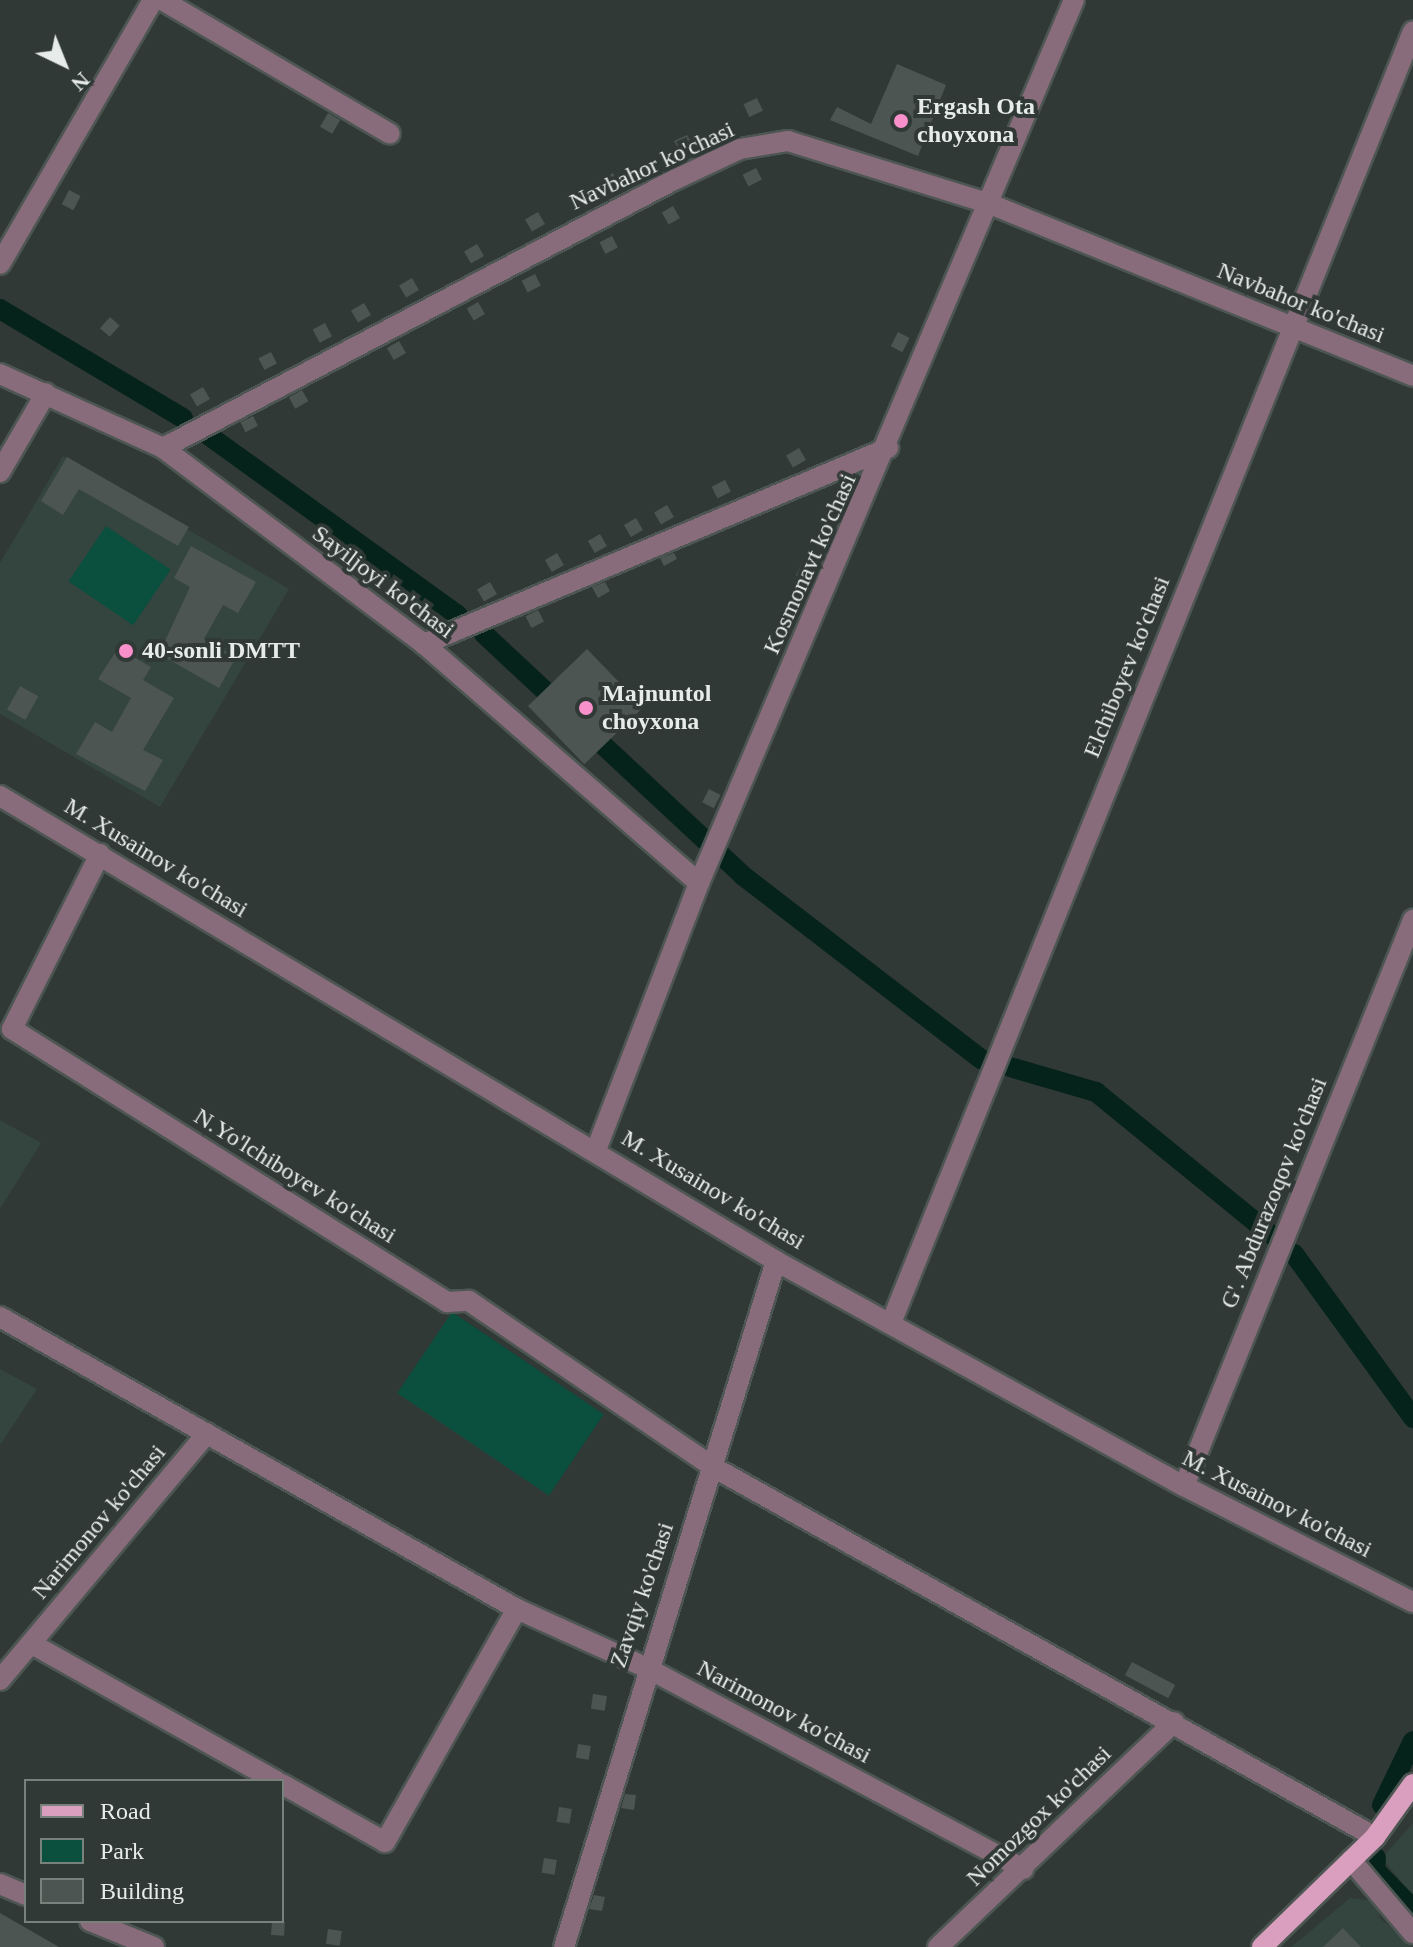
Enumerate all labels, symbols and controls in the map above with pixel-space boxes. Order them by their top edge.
north arrow [24,24,104,104]
text: N [66,67,95,96]
place label: Ergash Ota choyxona [917,93,1035,149]
marker: Ergash Ota choyxona [892,112,910,130]
street label: Navbahor ko'chasi [565,115,739,217]
street label: Navbahor ko'chasi [1213,256,1389,350]
street label: Kosmonavt ko'chasi [757,469,863,659]
street label: Sayiljoyi ko'chasi [306,519,460,645]
street label: Elchiboyev ko'chasi [1078,572,1176,762]
place label: 40-sonli DMTT [142,637,300,665]
marker: 40-sonli DMTT [117,642,135,660]
place label: Majnuntol choyxona [602,680,711,736]
marker: Majnuntol choyxona [577,699,595,717]
street label: M. Xusainov ko'chasi [59,792,253,924]
street label: G'. Abdurazoqov ko'chasi [1214,1073,1334,1313]
street label: N.Yo'lchiboyev ko'chasi [189,1102,401,1250]
street label: M. Xusainov ko'chasi [616,1124,810,1256]
street label: Narimonov ko'chasi [26,1439,172,1605]
street label: M. Xusainov ko'chasi [1177,1444,1377,1564]
street label: Zavqiy ko'chasi [604,1519,680,1671]
street label: Narimonov ko'chasi [692,1654,876,1770]
street label: Nomozgox ko'chasi [961,1740,1117,1892]
legend [24,1779,284,1923]
text: Road [100,1798,151,1824]
text: Park [100,1838,144,1864]
text: Building [100,1878,184,1904]

